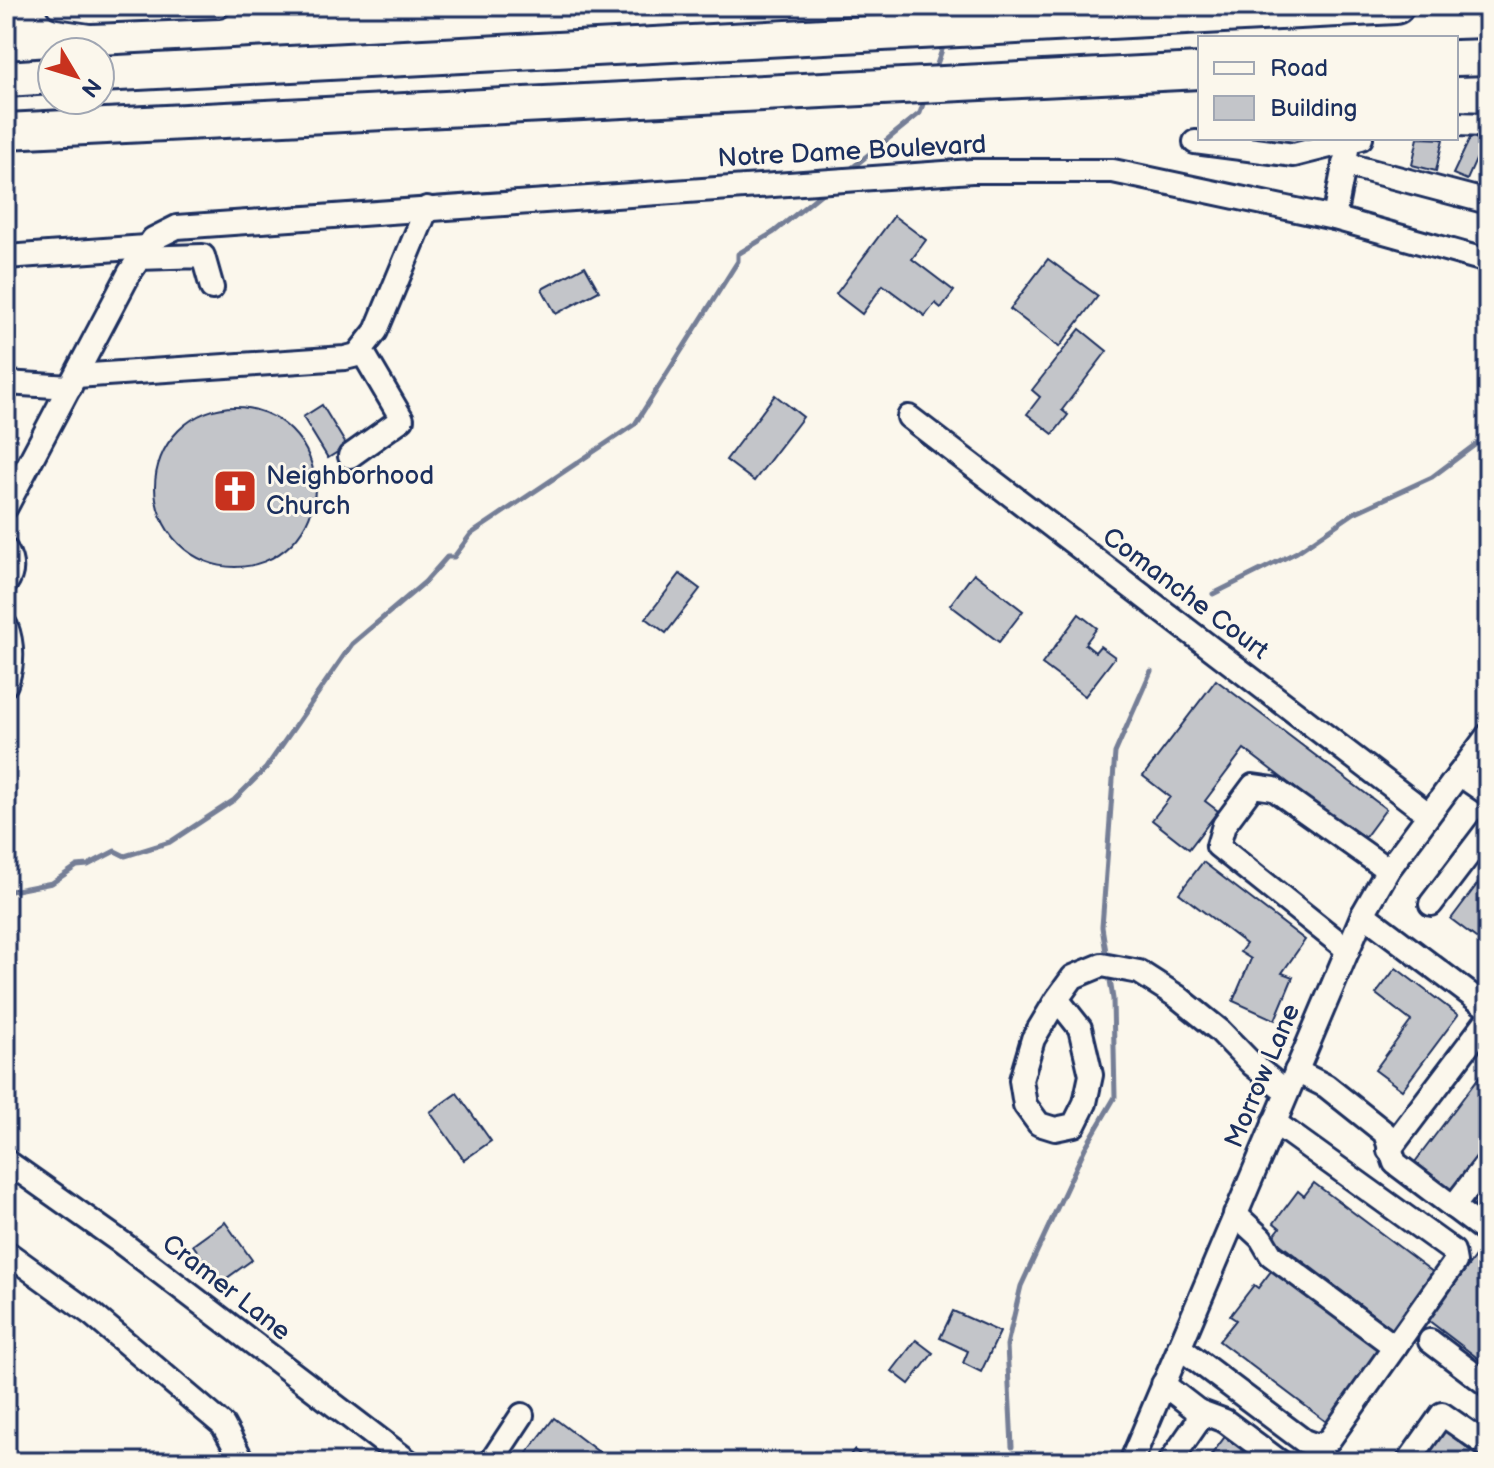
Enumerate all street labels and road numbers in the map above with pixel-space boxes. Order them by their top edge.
street label: Notre Dame Boulevard [717,129,987,175]
street label: Comanche Court [1096,521,1274,667]
street label: Morrow Lane [1219,999,1307,1153]
street label: Cramer Lane [156,1228,296,1348]

